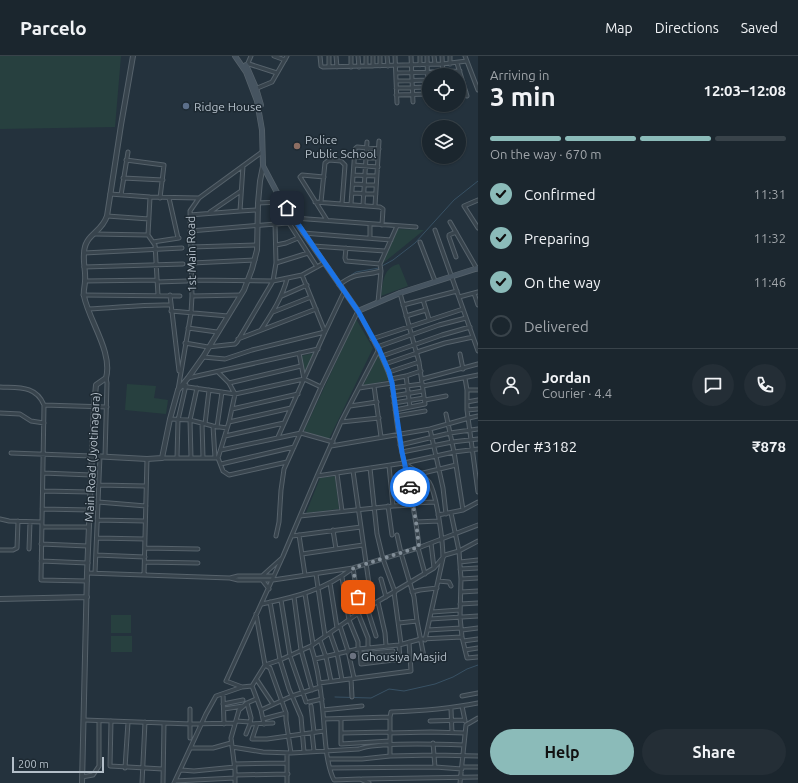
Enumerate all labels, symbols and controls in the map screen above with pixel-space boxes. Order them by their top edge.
text: Parcelo [20,17,87,39]
text: Map [605,20,633,36]
text: Directions [655,20,719,36]
text: Saved [741,20,778,36]
map controls [422,68,466,164]
button: locate [422,68,466,112]
text: Arriving in [490,68,549,82]
text: 3 min [490,82,556,111]
text: 12:03–12:08 [703,82,786,99]
place label: Ridge House [194,100,262,113]
marker: Ridge House [181,101,191,111]
button: layers [422,120,466,164]
place label: Police Public School [305,133,376,160]
marker: Police Public School [292,141,302,151]
text: On the way · 670 m [490,147,602,161]
icon: check [490,183,512,205]
text: Confirmed [524,186,596,203]
text: 11:31 [753,187,786,201]
pin [270,191,304,225]
icon: home [276,197,298,219]
street label: 1st Main Road [184,216,198,292]
icon: check [490,227,512,249]
text: Preparing [524,230,590,247]
text: 11:32 [753,231,786,245]
icon: check [490,271,512,293]
text: On the way [524,274,600,291]
text: 11:46 [753,275,786,289]
text: Delivered [524,318,589,335]
button: person [490,364,532,406]
button: chat [692,364,734,406]
button: phone [744,364,786,406]
text: Jordan [542,369,591,386]
text: Courier · 4.4 [542,386,612,400]
street label: Main Road (Jyotinagara) [82,392,103,522]
text: Order #3182 [490,438,577,455]
text: ₹878 [752,438,786,455]
courier [390,467,430,507]
icon: car [399,476,421,498]
pin [341,580,375,614]
icon: bag [347,586,369,608]
place label: Ghousiya Masjid [361,650,447,663]
marker: Ghousiya Masjid [348,651,358,661]
button: Help [490,729,634,775]
button: Share [642,729,786,775]
scale bar [12,755,104,774]
text: 200 m [18,758,49,770]

